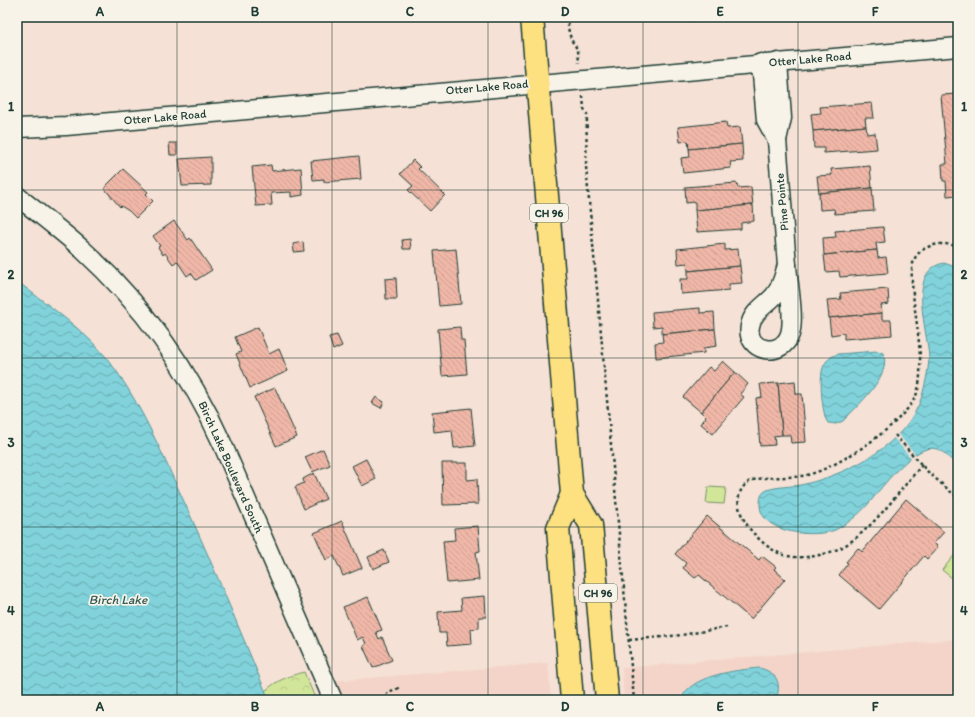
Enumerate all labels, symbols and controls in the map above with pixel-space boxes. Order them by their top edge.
text: A [95,4,105,19]
text: B [251,4,260,19]
text: C [406,4,415,19]
text: D [561,4,570,19]
text: E [716,4,724,19]
text: F [872,4,879,19]
street label: Otter Lake Road [768,48,852,70]
street label: Otter Lake Road [445,76,529,98]
text: 1 [8,99,14,114]
text: 1 [961,99,967,114]
street label: Otter Lake Road [123,106,207,128]
street label: Pine Pointe [772,172,791,231]
road number: CH 96 [530,204,568,222]
text: 2 [8,267,15,282]
text: 2 [961,267,968,282]
street label: Birch Lake Boulevard South [196,399,267,536]
text: 3 [7,435,15,450]
text: 3 [960,435,968,450]
road number: CH 96 [579,584,617,602]
water label: Birch Lake [89,592,148,607]
text: 4 [7,603,15,618]
text: 4 [960,603,968,618]
text: A [95,699,105,714]
text: B [251,699,260,714]
text: C [406,699,415,714]
text: D [561,699,570,714]
text: E [716,699,724,714]
text: F [872,699,879,714]

